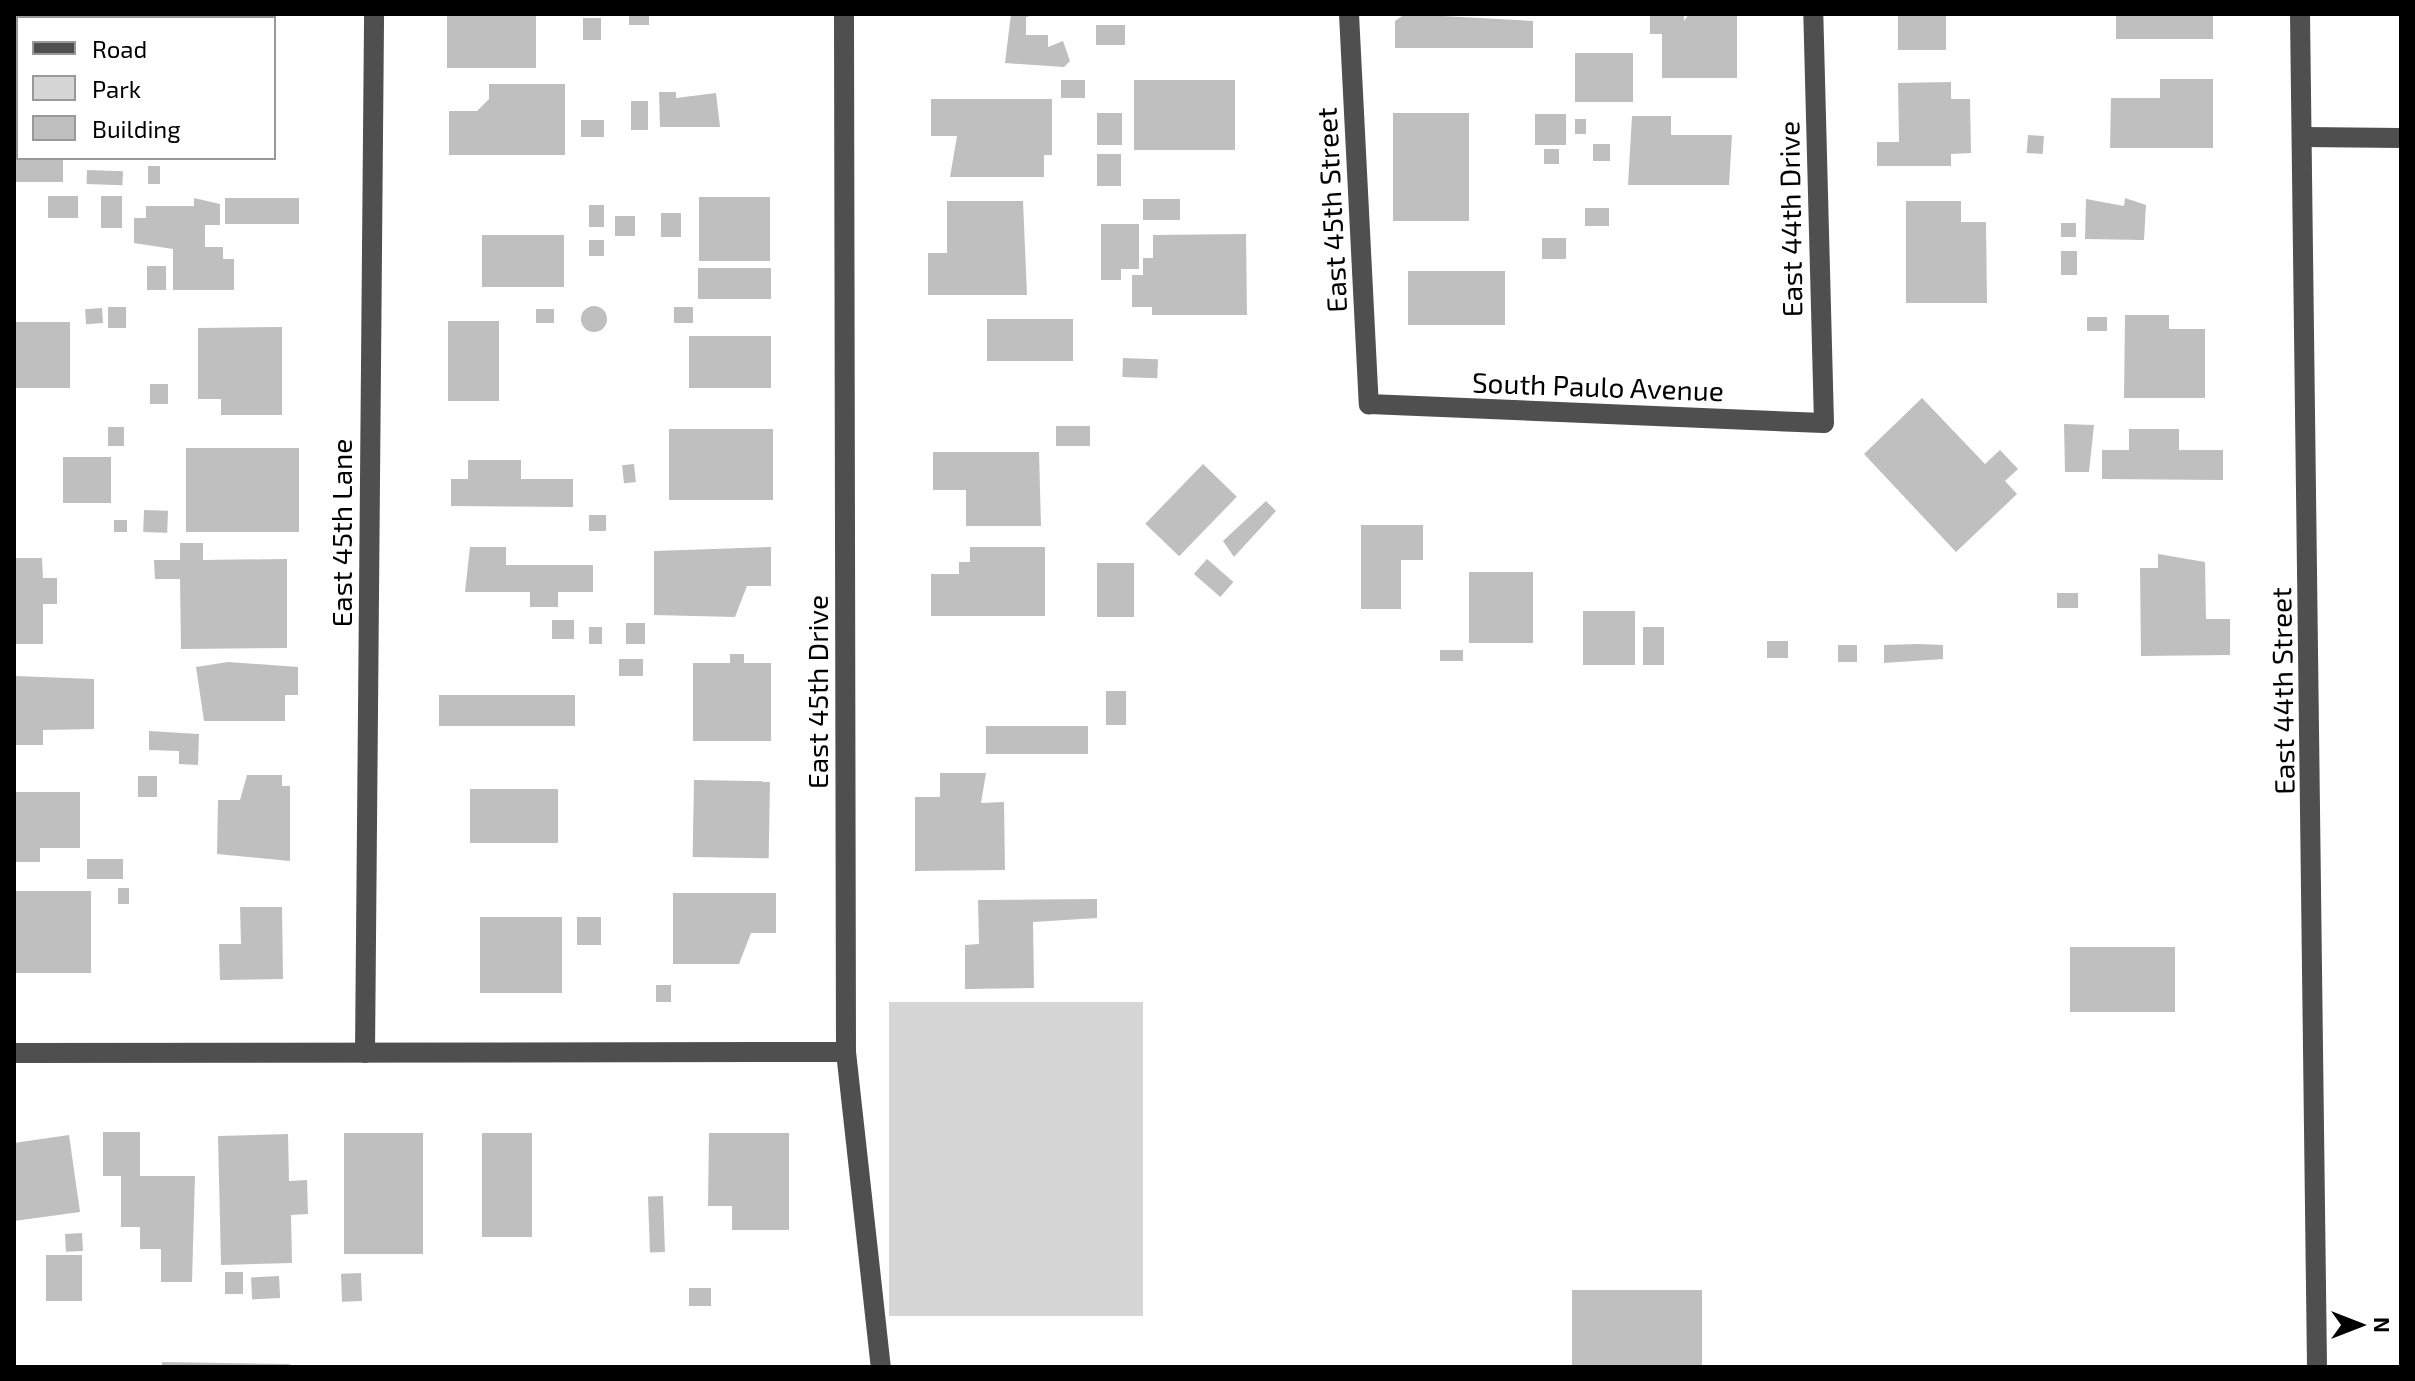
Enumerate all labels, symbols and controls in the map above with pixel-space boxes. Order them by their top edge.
legend [16,16,276,160]
text: Road [92,34,147,63]
text: Park [92,74,141,103]
street label: East 45th Street [1309,107,1353,313]
text: Building [92,114,181,143]
street label: East 44th Drive [1771,121,1809,317]
street label: South Paulo Avenue [1471,365,1725,407]
street label: East 45th Lane [324,439,358,627]
street label: East 44th Street [2263,587,2301,795]
street label: East 45th Drive [800,595,834,789]
north arrow [2319,1285,2399,1365]
text: N [2370,1317,2396,1333]

